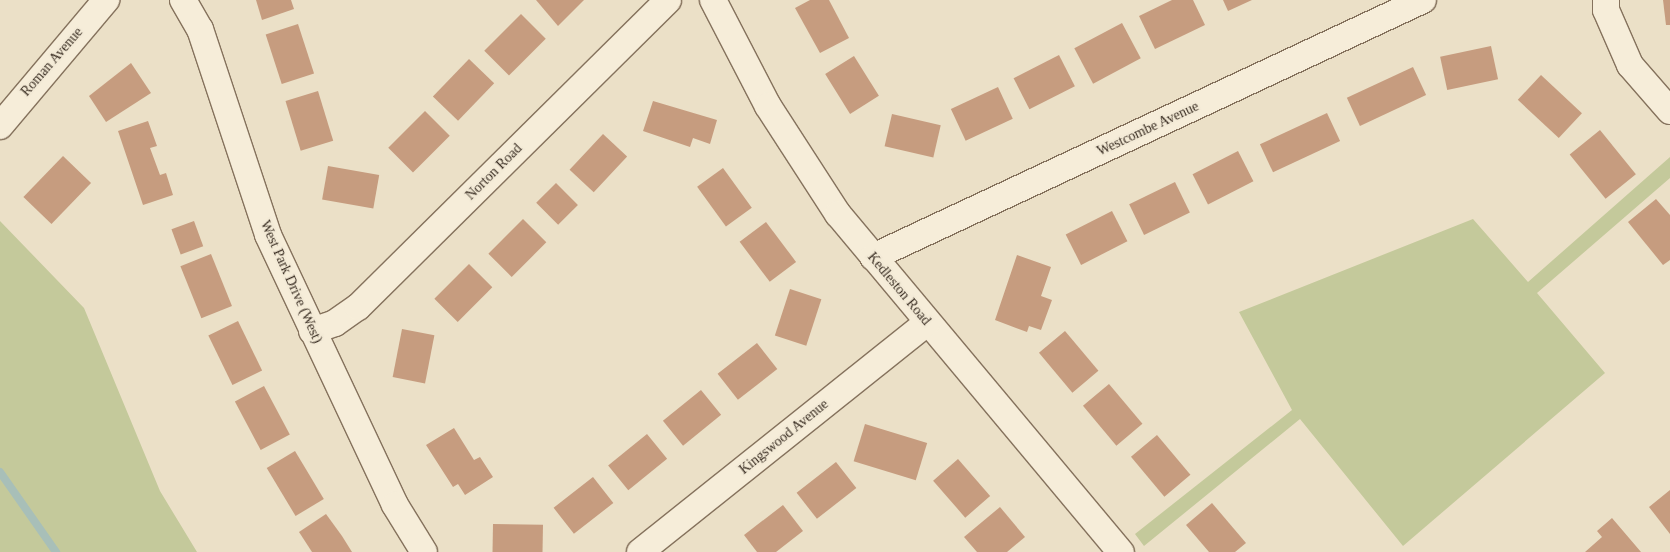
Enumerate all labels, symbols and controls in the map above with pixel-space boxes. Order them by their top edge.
street label: Roman Avenue [17,24,87,100]
street label: Westcombe Avenue [1094,98,1202,160]
street label: Norton Road [462,140,526,204]
street label: West Park Drive (West) [256,218,326,346]
street label: Kedleston Road [864,249,934,329]
street label: Kingswood Avenue [736,396,832,478]

